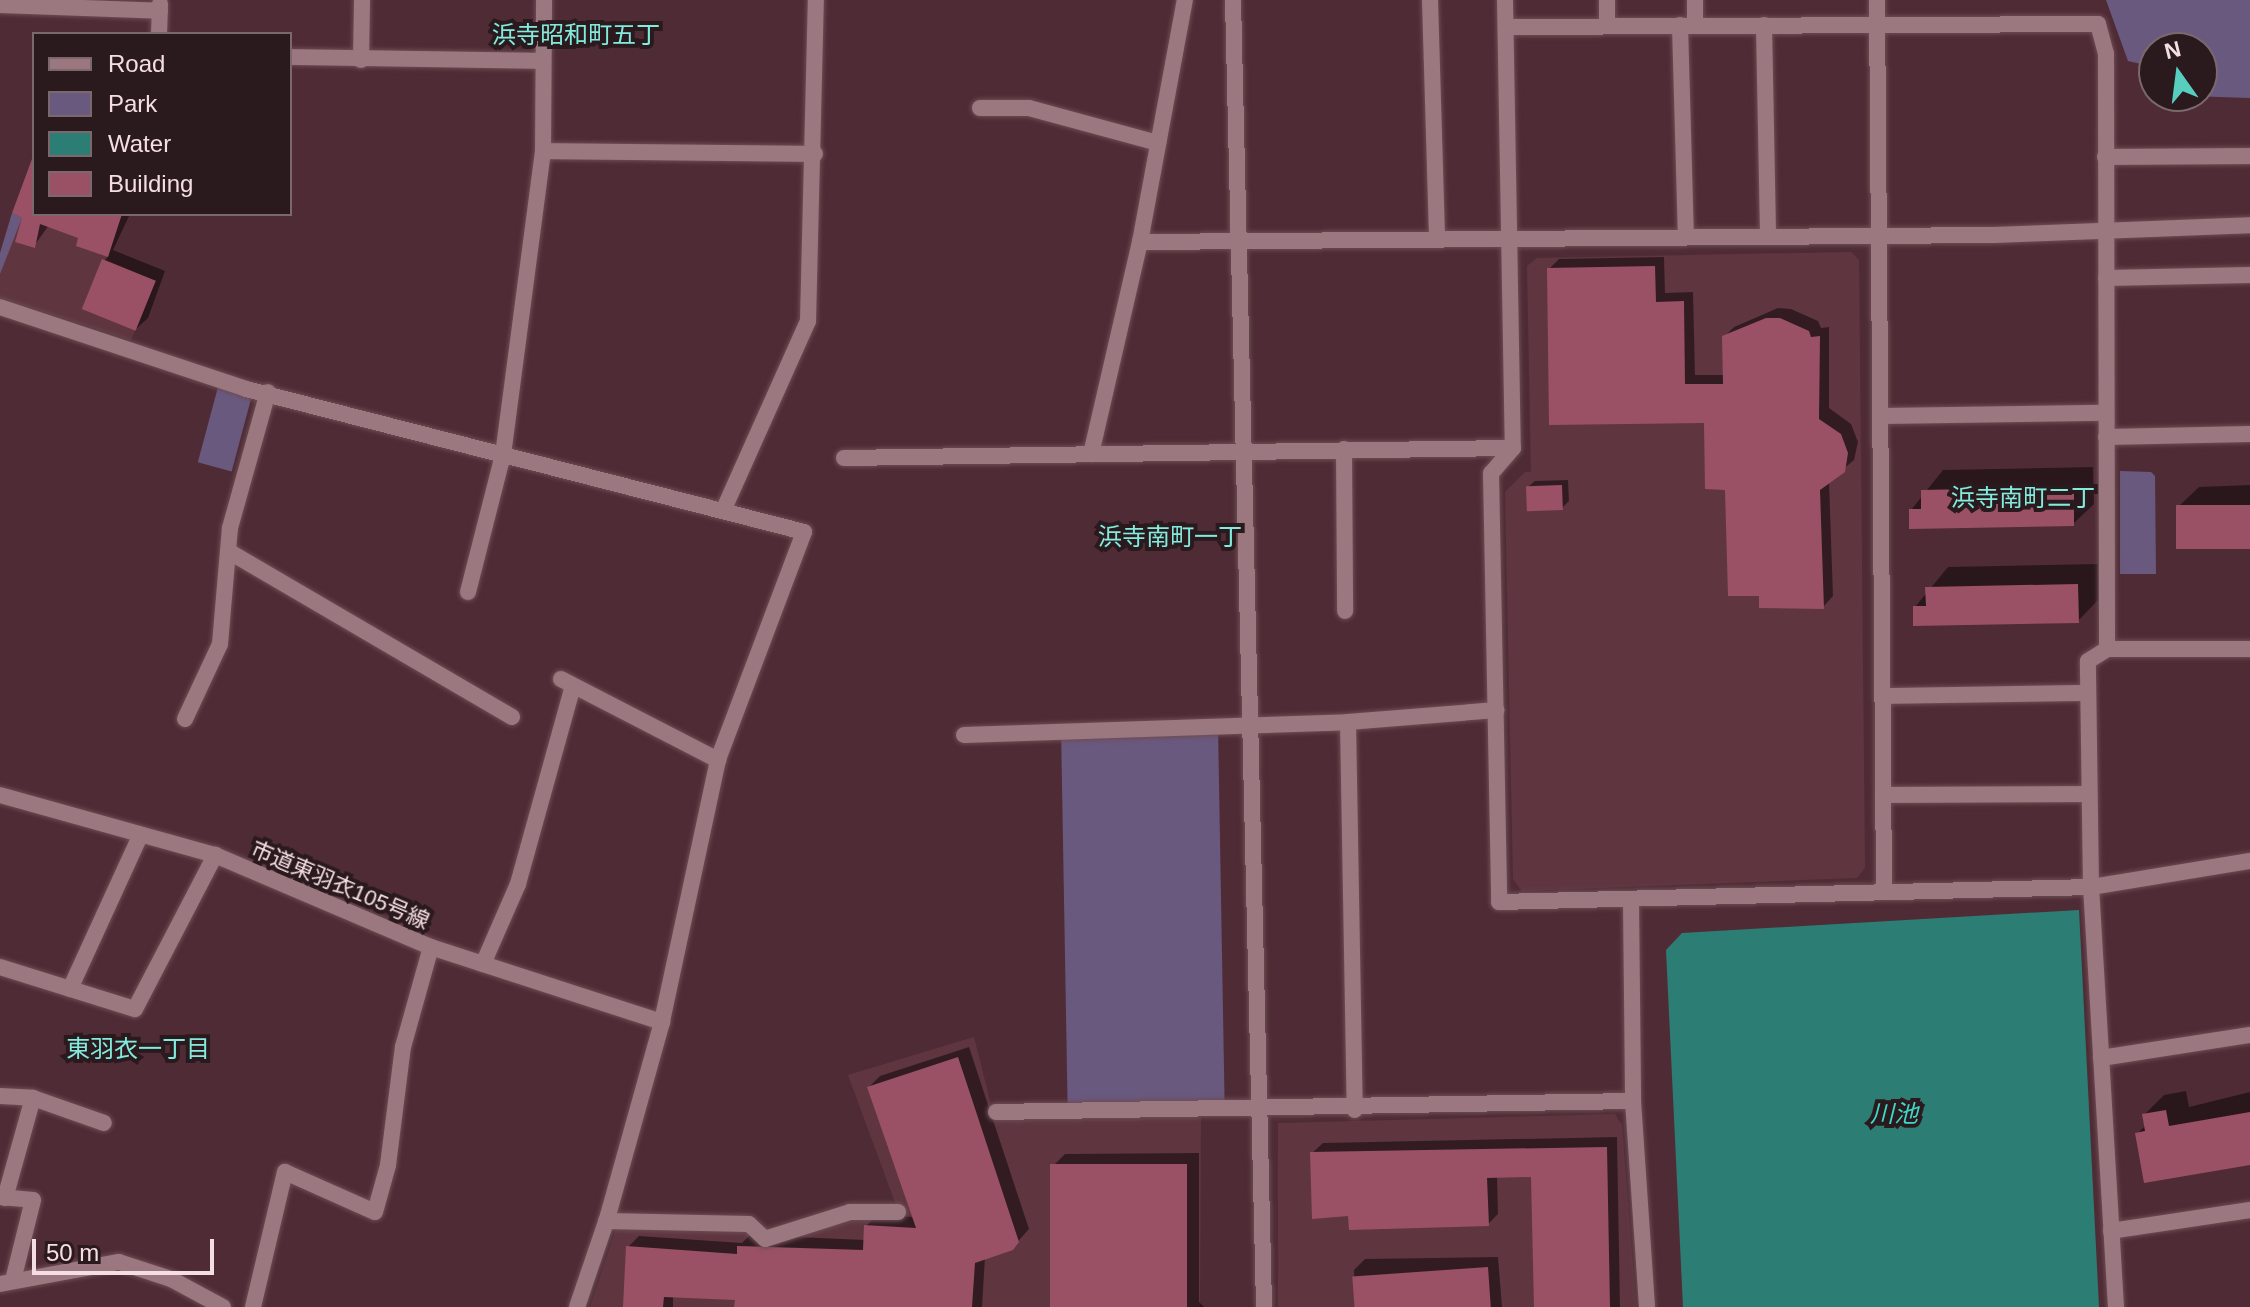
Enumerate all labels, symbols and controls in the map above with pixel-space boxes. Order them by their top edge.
district label: 浜寺昭和町五丁 [492,21,660,49]
legend [32,32,292,216]
north arrow [2138,32,2218,112]
text: N [2162,36,2183,64]
text: Road [108,50,165,77]
text: Park [108,90,157,117]
text: Water [108,130,171,157]
text: Building [108,170,193,197]
district label: 浜寺南町二丁 [1951,484,2095,512]
district label: 浜寺南町一丁 [1098,523,1242,551]
street label: 市道東羽衣105号線 [247,836,433,934]
district label: 東羽衣一丁目 [66,1035,210,1063]
water label: 川池 [1870,1100,1918,1128]
scale bar [36,1223,218,1273]
text: 50 m [46,1239,99,1266]

